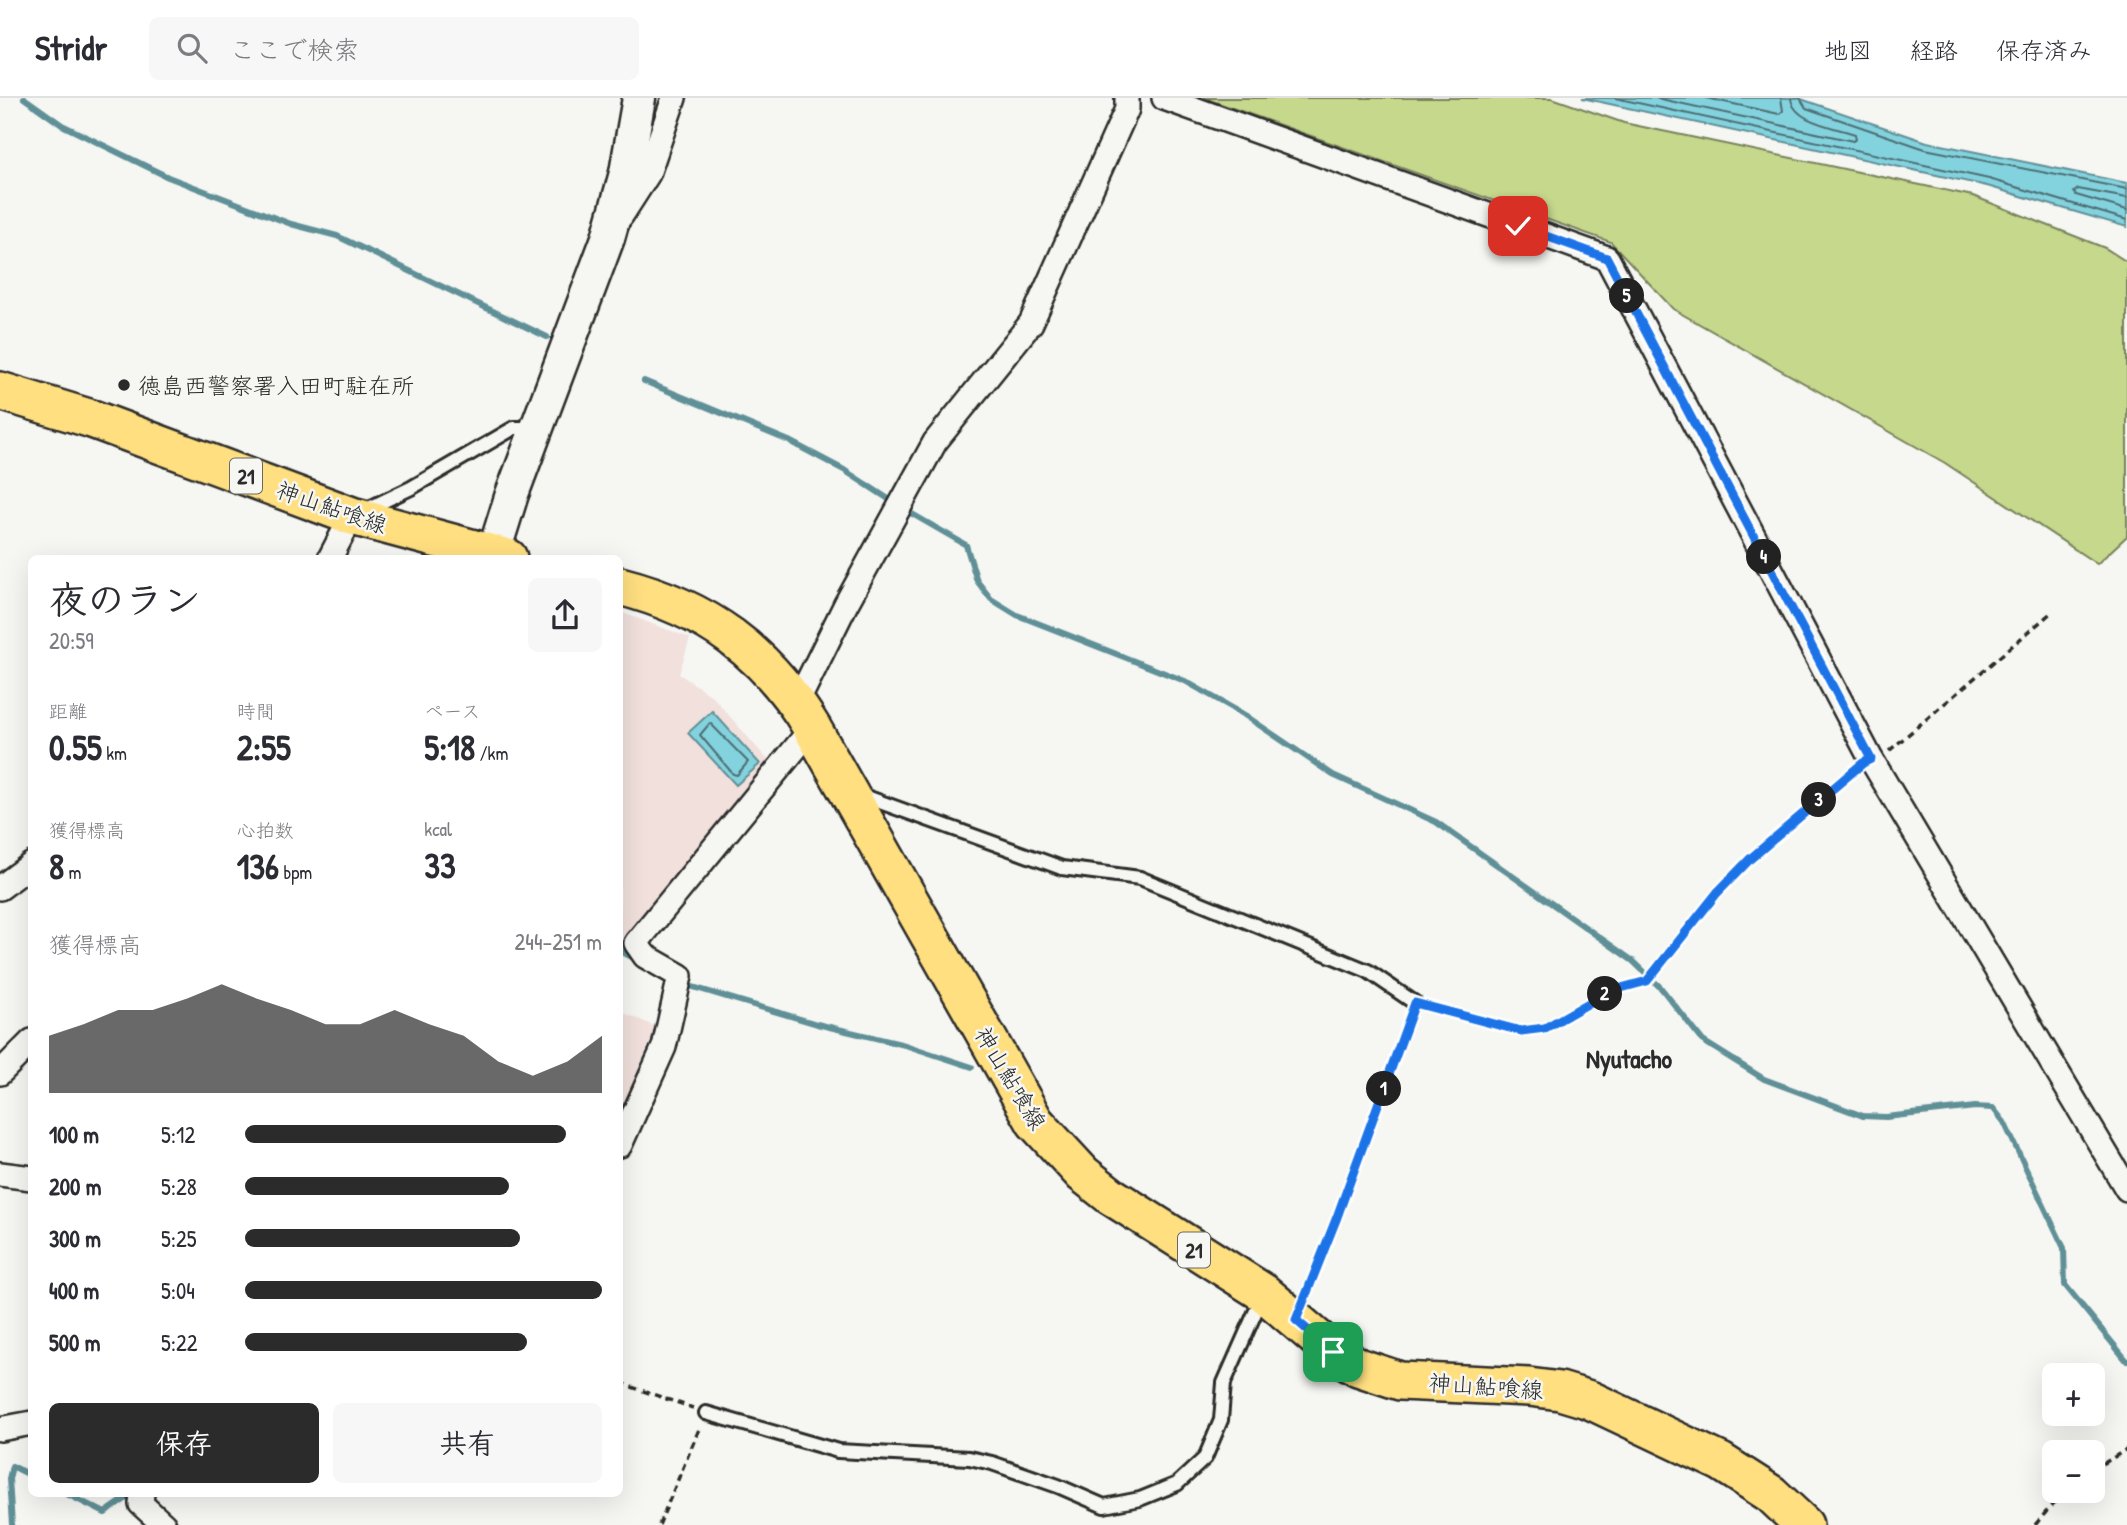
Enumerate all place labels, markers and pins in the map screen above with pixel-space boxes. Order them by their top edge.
pin [1488,196,1548,256]
pin: 5 [1610,278,1644,314]
place label: 徳島西警察署入田町駐在所 [138,370,414,401]
marker: 徳島西警察署入田町駐在所 [116,377,132,393]
pin: 4 [1746,540,1782,574]
pin: 3 [1801,782,1836,818]
pin: 2 [1588,976,1622,1012]
pin: 1 [1366,1072,1402,1107]
pin [1303,1322,1363,1382]

